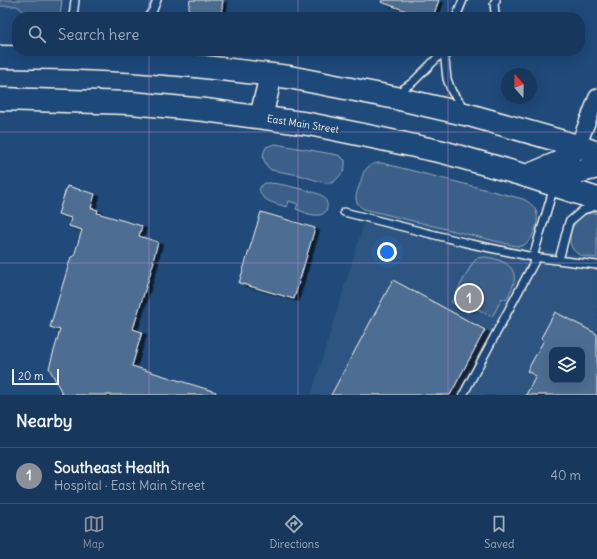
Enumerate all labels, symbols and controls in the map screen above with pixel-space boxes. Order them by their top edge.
search box [12,12,585,56]
icon: search [26,23,48,45]
text: Search here [58,25,139,44]
north arrow [501,68,537,104]
street label: East Main Street [266,112,340,136]
your location [377,242,397,262]
pin: 1 [456,283,482,313]
map controls [549,347,585,383]
button: layers [549,347,585,383]
scale bar [12,367,59,386]
text: 20 m [18,369,44,383]
text: Nearby [16,410,72,432]
text: Southeast Health [54,458,170,477]
text: 1 [26,467,32,484]
text: 40 m [550,467,581,484]
text: Hospital · East Main Street [54,477,205,494]
tab: Map [83,513,105,551]
tab: Directions [270,513,319,551]
tab: Saved [484,513,514,551]

